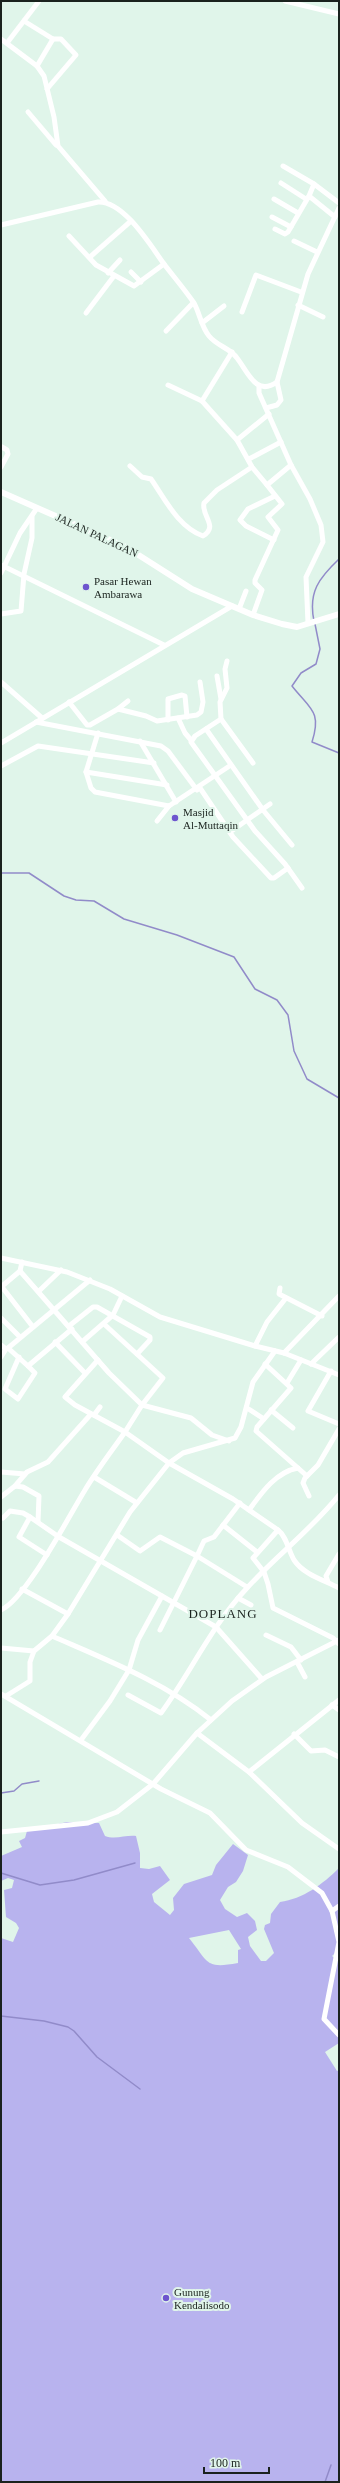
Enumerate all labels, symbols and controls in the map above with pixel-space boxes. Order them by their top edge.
street label: JALAN PALAGAN [54,511,140,559]
place label: Pasar Hewan Ambarawa [94,575,152,600]
marker: Pasar Hewan Ambarawa [81,582,91,592]
place label: Masjid Al-Muttaqin [183,806,238,831]
marker: Masjid Al-Muttaqin [170,813,180,823]
district label: DOPLANG [188,1606,258,1621]
place label: Gunung Kendalisodo [174,2286,230,2311]
marker: Gunung Kendalisodo [161,2293,171,2303]
scale bar [204,2449,269,2475]
text: 100 m [210,2456,241,2470]

